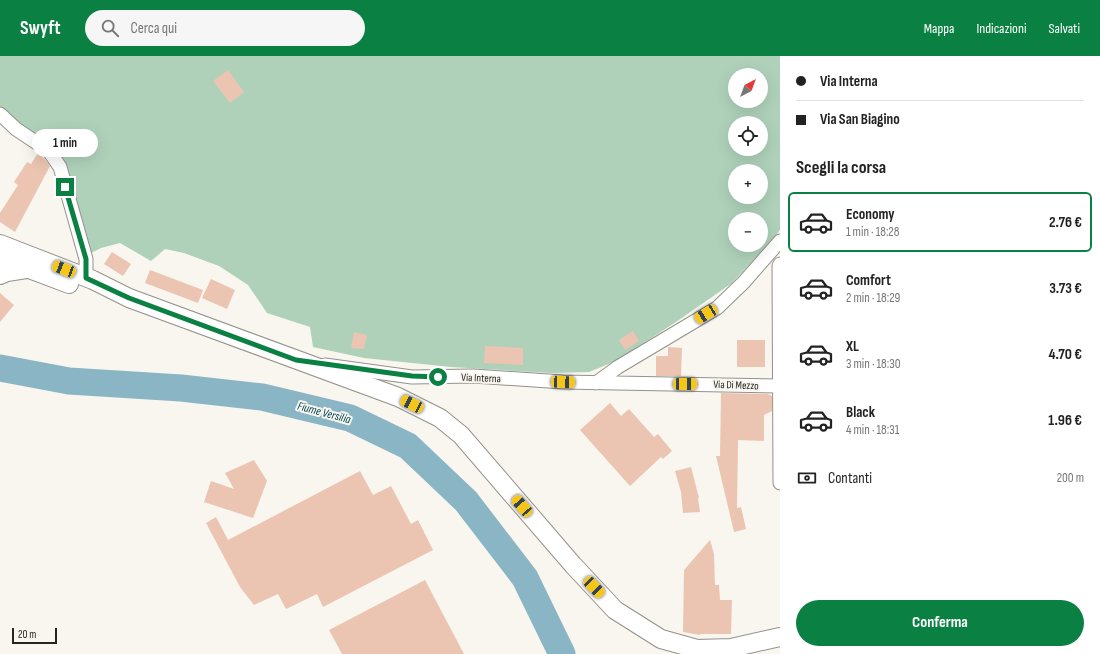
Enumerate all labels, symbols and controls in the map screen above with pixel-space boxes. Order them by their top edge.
search box [85,10,365,46]
text: Swyft [20,17,61,40]
icon: search [99,17,121,39]
text: Cerca qui [131,19,177,38]
text: Mappa [924,20,954,37]
text: Indicazioni [976,20,1027,37]
text: Salvati [1049,20,1080,37]
north arrow [728,68,768,108]
map controls [728,68,768,252]
text: Via Interna [820,72,878,91]
text: Via San Biagino [820,110,900,129]
button: locate [728,116,768,156]
callout: 1 min [32,129,98,157]
text: 1 min [53,135,77,151]
text: Scegli la corsa [796,157,886,178]
button: + [728,164,768,204]
route end [56,178,74,196]
icon: car [798,204,834,240]
text: Economy [846,205,895,224]
button: − [728,212,768,252]
text: 2.76 € [1049,213,1082,232]
text: 1 min · 18:28 [846,224,899,240]
car [51,259,77,279]
icon: car [798,270,834,306]
text: Comfort [846,271,891,290]
text: 3.73 € [1049,279,1082,298]
text: 2 min · 18:29 [846,290,900,306]
car [693,303,719,325]
icon: car [798,336,834,372]
text: XL [846,337,859,356]
text: 4.70 € [1049,345,1082,364]
text: 3 min · 18:30 [846,356,901,372]
route start [429,368,447,386]
street label: Via Interna [461,371,501,385]
car [551,376,575,388]
car [673,378,697,390]
street label: Via Di Mezzo [713,378,759,392]
car [399,393,425,415]
water label: Fiume Versilia [296,399,352,427]
icon: car [798,402,834,438]
text: Black [846,403,875,422]
text: 1.96 € [1048,411,1082,430]
text: 4 min · 18:31 [846,422,899,438]
icon: cash [796,467,818,489]
text: Contanti [828,469,872,488]
text: 200 m [1057,470,1084,486]
car [510,493,534,519]
car [581,574,607,600]
button: Conferma [796,600,1084,646]
scale bar [12,626,57,645]
text: 20 m [18,628,36,641]

